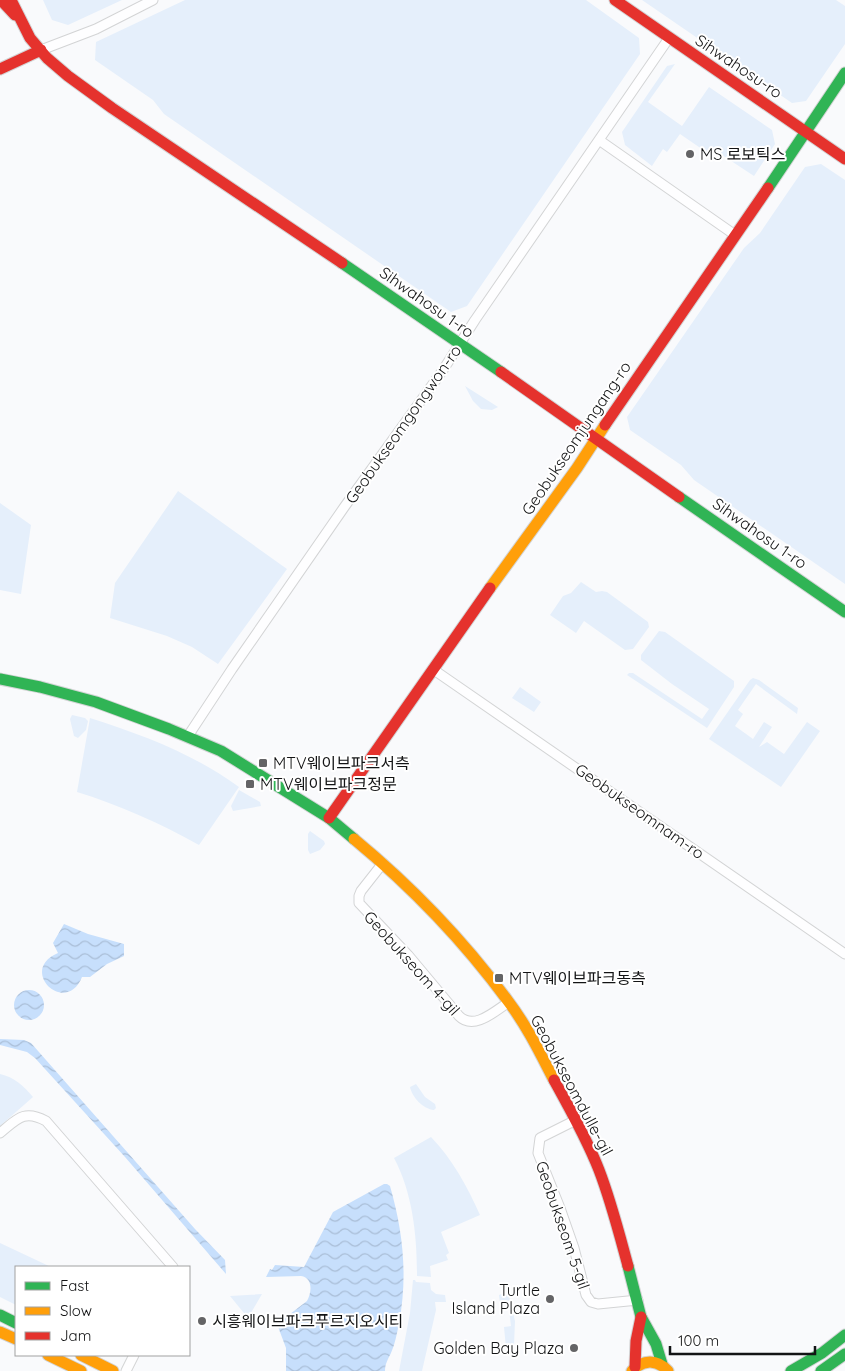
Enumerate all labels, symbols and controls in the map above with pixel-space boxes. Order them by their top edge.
street label: Sihwahosu-ro [692,30,786,102]
place label: MS 로보틱스 [700,144,785,164]
marker: MS 로보틱스 [684,148,696,160]
street label: Sihwahosu 1-ro [376,262,478,342]
street label: Geobukseomgongwon-ro [341,341,465,507]
street label: Geobukseomjungang-ro [517,357,635,519]
street label: Sihwahosu 1-ro [709,493,811,573]
place label: MTV웨이브파크서측 [273,753,410,773]
marker: MTV웨이브파크서측 [257,757,269,769]
street label: Geobukseomnam-ro [572,759,708,863]
place label: MTV웨이브파크정문 [260,774,397,794]
marker: MTV웨이브파크정문 [244,778,256,790]
street label: Geobukseom 4-gil [360,907,464,1019]
place label: MTV웨이브파크동측 [509,968,646,988]
marker: MTV웨이브파크동측 [493,972,505,984]
street label: Geobukseomdulle-gil [526,1011,618,1159]
street label: Geobukseom 5-gil [532,1158,594,1292]
legend [15,1266,190,1356]
text: Fast [60,1276,89,1295]
place label: Turtle Island Plaza [452,1280,540,1318]
marker: Turtle Island Plaza [544,1293,556,1305]
text: Slow [60,1301,92,1320]
place label: 시흥웨이브파크푸르지오시티 [212,1311,403,1331]
marker: 시흥웨이브파크푸르지오시티 [196,1315,208,1327]
scale bar [670,1324,815,1356]
text: Jam [60,1326,91,1345]
text: 100 m [678,1331,719,1350]
place label: Golden Bay Plaza [434,1338,564,1358]
marker: Golden Bay Plaza [568,1342,580,1354]

